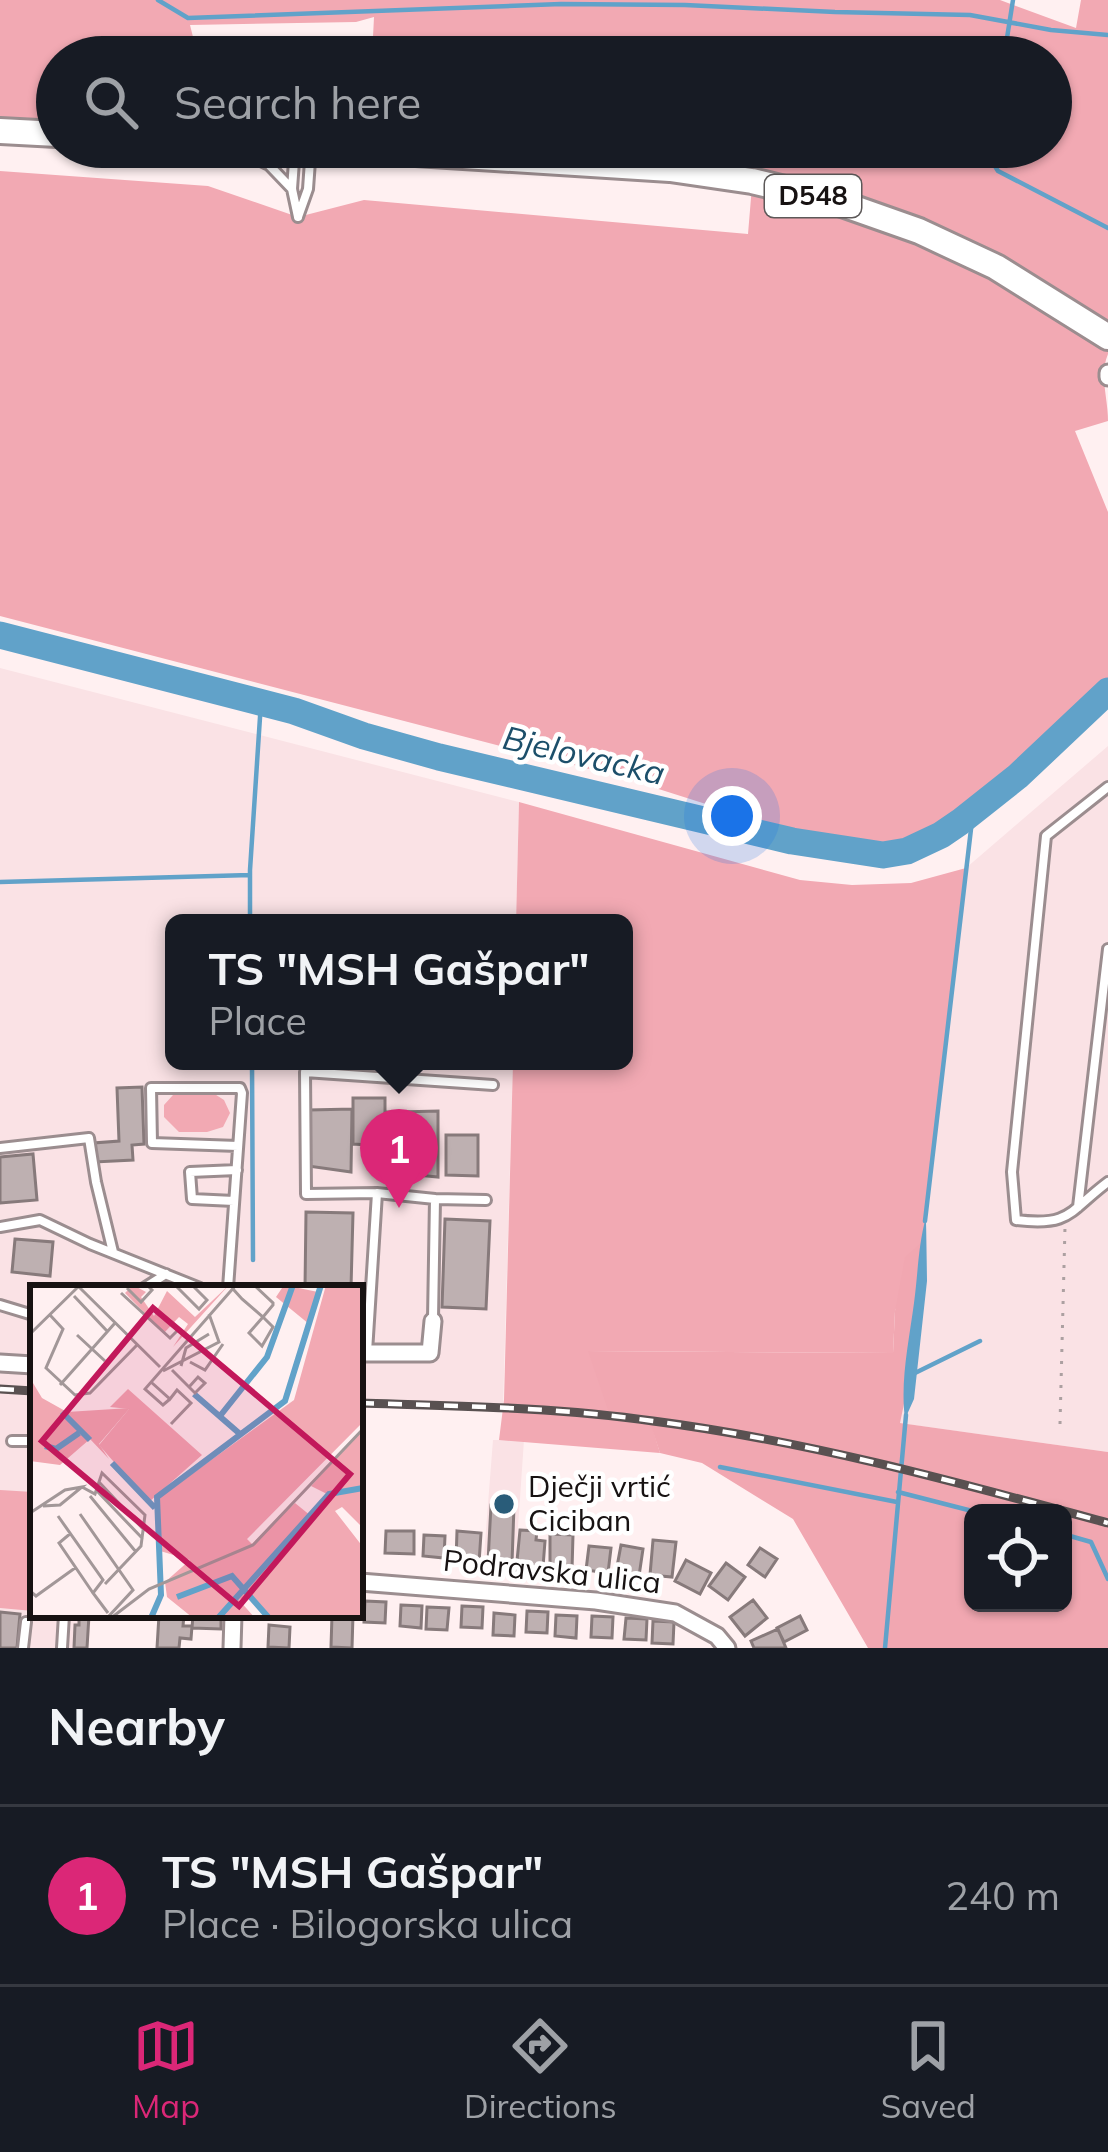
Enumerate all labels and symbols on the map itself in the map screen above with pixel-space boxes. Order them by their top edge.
road number: D548 [765,175,861,217]
water label: Bjelovacka [499,716,669,793]
your location [702,786,762,846]
pin: 1 [360,1109,438,1208]
inset map [30,1285,363,1618]
place label: Dječji vrtić Ciciban [528,1467,671,1539]
marker: Dječji vrtić Ciciban [491,1491,517,1517]
street label: Podravska ulica [441,1541,663,1601]

